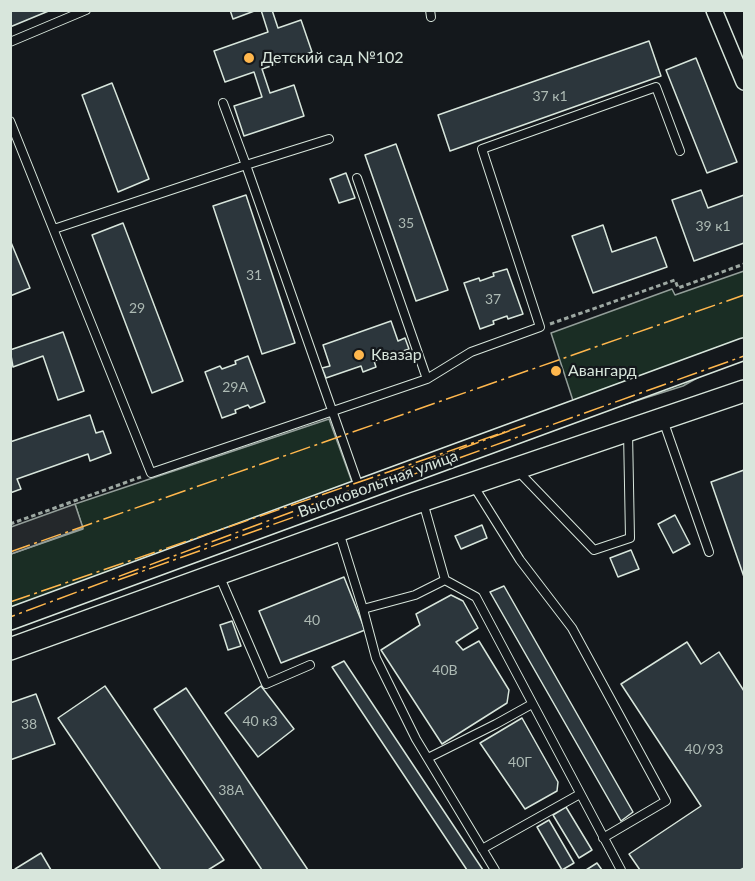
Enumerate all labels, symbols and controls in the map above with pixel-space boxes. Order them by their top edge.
place label: Детский сад №102 [261,48,404,68]
marker: Детский сад №102 [242,51,256,65]
house number: 37 к1 [532,88,568,104]
house number: 35 [398,215,414,231]
house number: 39 к1 [695,218,731,234]
house number: 31 [246,267,262,283]
house number: 37 [485,291,501,307]
house number: 29 [129,300,145,316]
place label: Квазар [371,345,422,365]
marker: Квазар [352,348,366,362]
place label: Авангард [568,361,637,381]
marker: Авангард [549,364,563,378]
house number: 29А [222,379,248,395]
street label: Высоковольтная улица [295,446,461,522]
house number: 40 [304,612,320,628]
house number: 40В [432,662,458,678]
house number: 40 к3 [242,713,278,729]
house number: 38 [21,716,37,732]
house number: 40/93 [685,741,723,757]
house number: 40Г [508,754,532,770]
house number: 38А [218,782,244,798]

